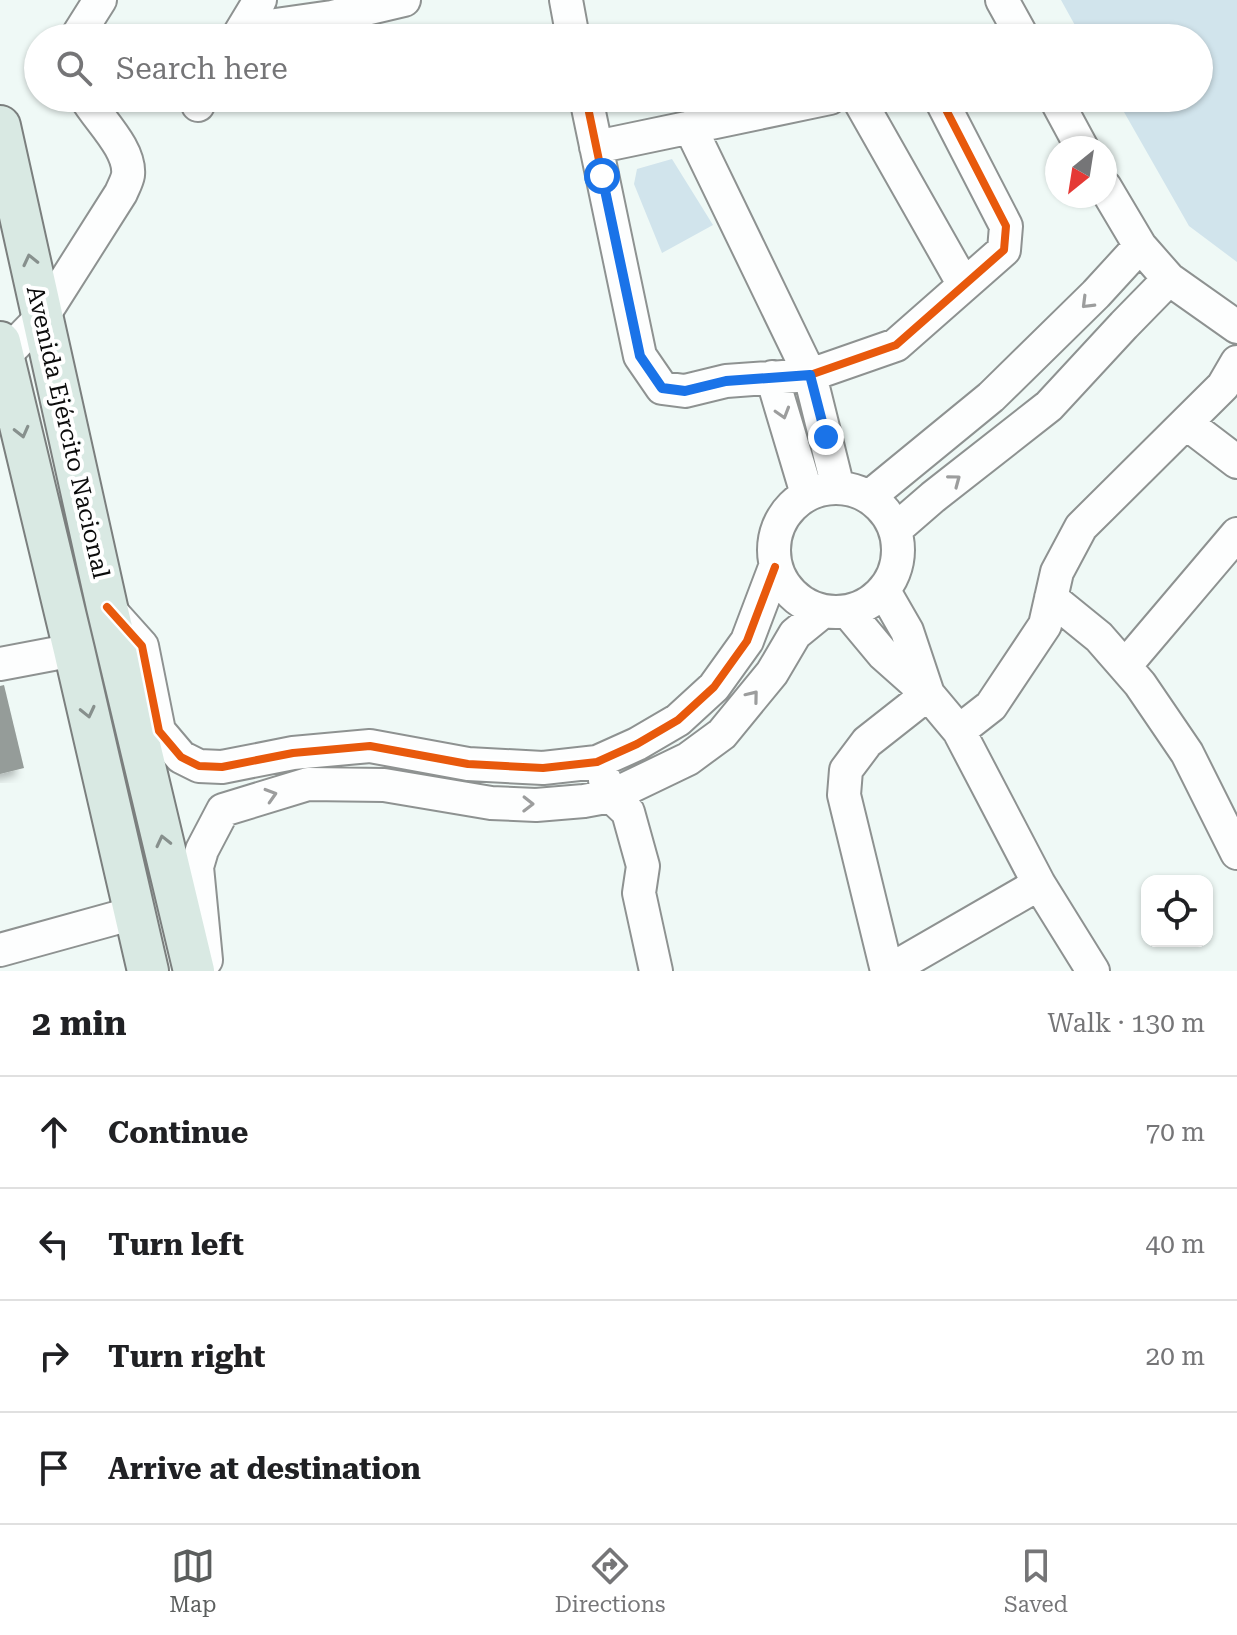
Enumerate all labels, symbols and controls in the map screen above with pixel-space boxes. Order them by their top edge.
search box [24,24,1213,112]
icon: search [52,46,96,90]
text: Search here [116,51,288,86]
north arrow [1045,136,1117,208]
route start [584,158,620,194]
one-way arrow [22,253,39,267]
street label: Avenida Ejército Nacional [21,283,115,581]
one-way arrow [1082,294,1096,308]
one-way arrow [774,406,790,419]
route end [808,419,844,455]
one-way arrow [12,424,29,438]
one-way arrow [946,476,961,490]
one-way arrow [743,691,758,705]
one-way arrow [79,704,96,718]
one-way arrow [264,788,278,804]
one-way arrow [522,796,535,813]
one-way arrow [155,834,172,848]
map controls [1141,875,1213,947]
button: locate [1141,875,1213,947]
text: 2 min [32,1003,127,1043]
text: Walk · 130 m [1047,1008,1205,1038]
icon: ahead [32,1110,76,1154]
text: Continue [108,1115,248,1150]
text: 70 m [1146,1117,1205,1147]
icon: left [32,1222,76,1266]
text: Turn left [108,1227,244,1262]
text: 40 m [1146,1229,1205,1259]
icon: right [32,1334,76,1378]
text: Turn right [108,1339,265,1374]
text: 20 m [1146,1341,1205,1371]
icon: arrive [32,1446,76,1490]
text: Arrive at destination [108,1451,421,1486]
tab: Map [169,1544,216,1617]
tab: Directions [555,1544,665,1617]
tab: Saved [1004,1544,1068,1617]

